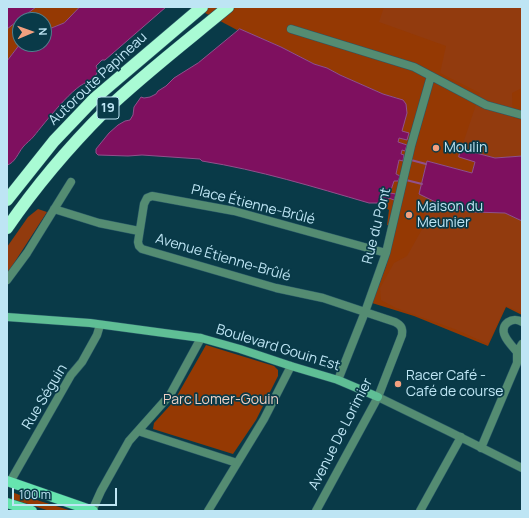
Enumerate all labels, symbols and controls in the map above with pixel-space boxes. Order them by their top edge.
north arrow [12,12,52,52]
text: N [36,27,51,36]
street label: Autoroute Papineau [45,29,151,129]
road number: 19 [97,97,119,119]
place label: Moulin [444,140,487,156]
marker: Moulin [431,143,441,153]
street label: Place Étienne-Brûlé [189,181,317,229]
street label: Rue du Pont [359,186,395,266]
place label: Maison du Meunier [417,199,483,232]
marker: Maison du Meunier [404,210,414,220]
street label: Avenue Étienne-Brûlé [154,231,292,285]
street label: Boulevard Gouin Est [214,321,342,375]
street label: Rue Séguin [19,361,71,433]
place label: Racer Café - Café de course [406,368,503,400]
street label: Avenue De Lorimier [306,375,376,493]
marker: Racer Café - Café de course [393,379,403,389]
park label: Parc Lomer-Gouin [163,392,279,408]
scale bar [14,480,119,506]
text: 100 m [19,486,51,503]

